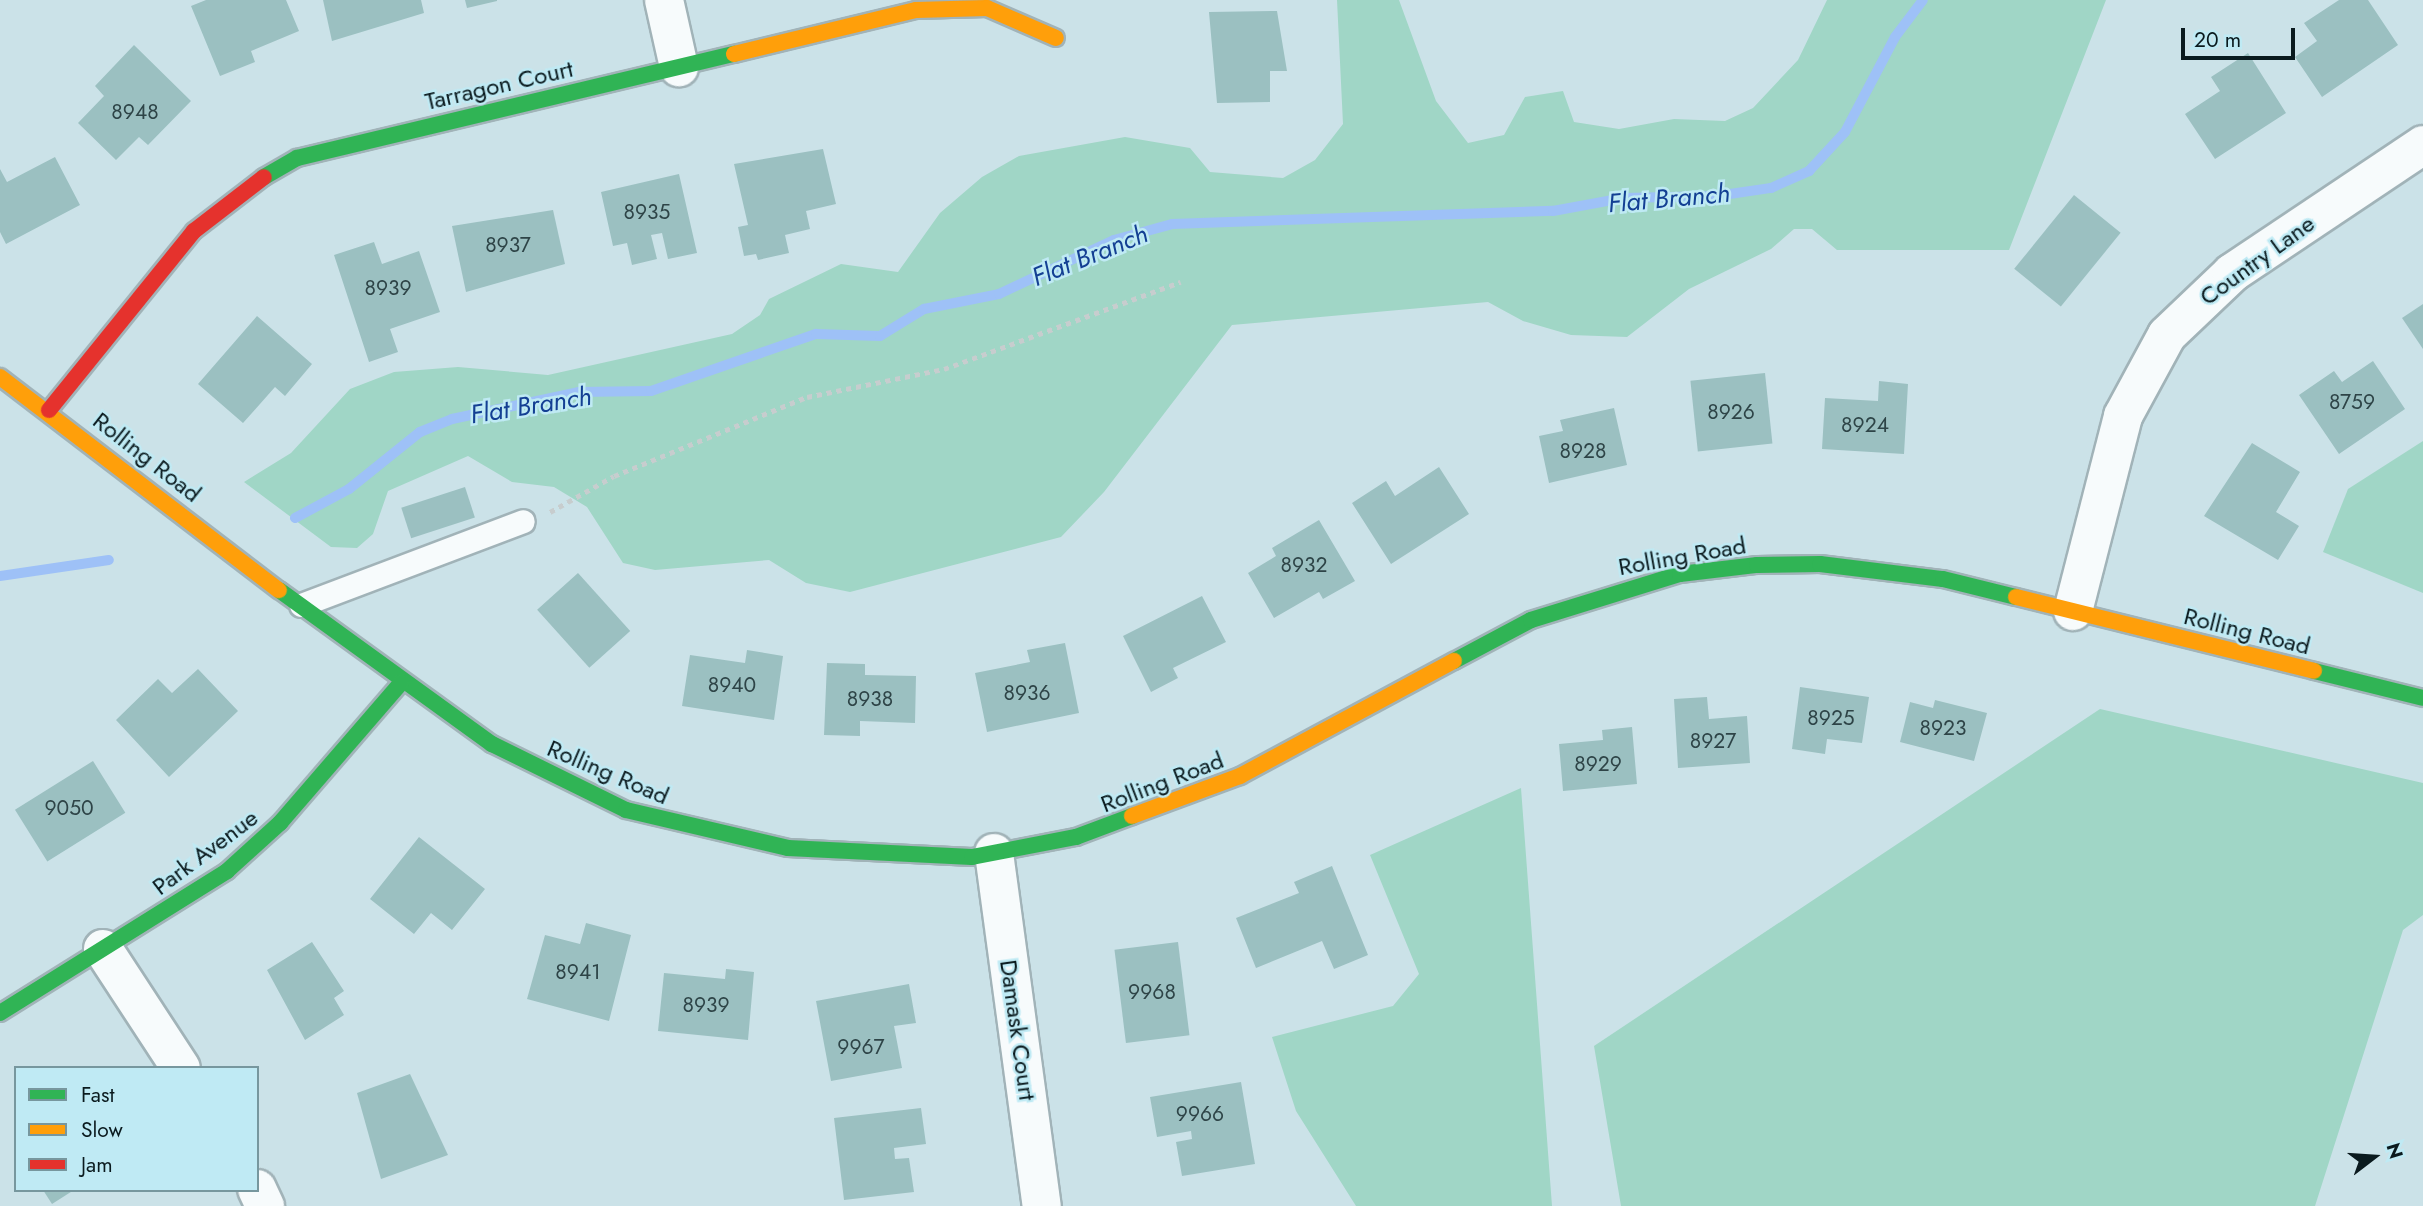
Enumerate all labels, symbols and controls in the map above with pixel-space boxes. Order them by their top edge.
scale bar [2185,14,2299,58]
text: 20 m [2194,25,2241,55]
street label: Tarragon Court [422,54,576,116]
house number: 8948 [111,99,159,125]
water label: Flat Branch [1607,178,1731,220]
house number: 8935 [624,199,670,225]
street label: Country Lane [2194,209,2320,311]
water label: Flat Branch [1027,219,1153,293]
house number: 8937 [485,232,531,258]
house number: 8939 [364,275,412,301]
water label: Flat Branch [468,381,594,431]
house number: 8759 [2329,389,2375,415]
house number: 8926 [1707,399,1755,425]
street label: Rolling Road [87,406,207,508]
house number: 8924 [1841,412,1889,438]
house number: 8928 [1560,438,1606,464]
street label: Rolling Road [1616,531,1748,581]
house number: 8932 [1281,552,1327,578]
street label: Rolling Road [2181,601,2313,661]
house number: 8940 [708,672,756,698]
house number: 8936 [1003,680,1051,706]
house number: 8938 [847,686,893,712]
house number: 8925 [1807,705,1855,731]
house number: 8923 [1920,715,1966,741]
house number: 8927 [1690,728,1736,754]
street label: Rolling Road [543,734,673,810]
street label: Rolling Road [1097,745,1227,819]
house number: 8929 [1574,751,1622,777]
house number: 9050 [44,795,94,821]
street label: Park Avenue [147,803,263,901]
street label: Damask Court [994,958,1042,1102]
house number: 8941 [555,959,601,985]
house number: 9968 [1128,979,1176,1005]
house number: 8939 [682,992,730,1018]
house number: 9967 [837,1034,885,1060]
legend [14,1066,259,1192]
text: Fast [81,1080,114,1110]
house number: 9966 [1176,1101,1224,1127]
text: Slow [81,1115,123,1145]
north arrow [2339,1122,2409,1192]
text: N [2379,1140,2410,1162]
text: Jam [81,1150,113,1180]

